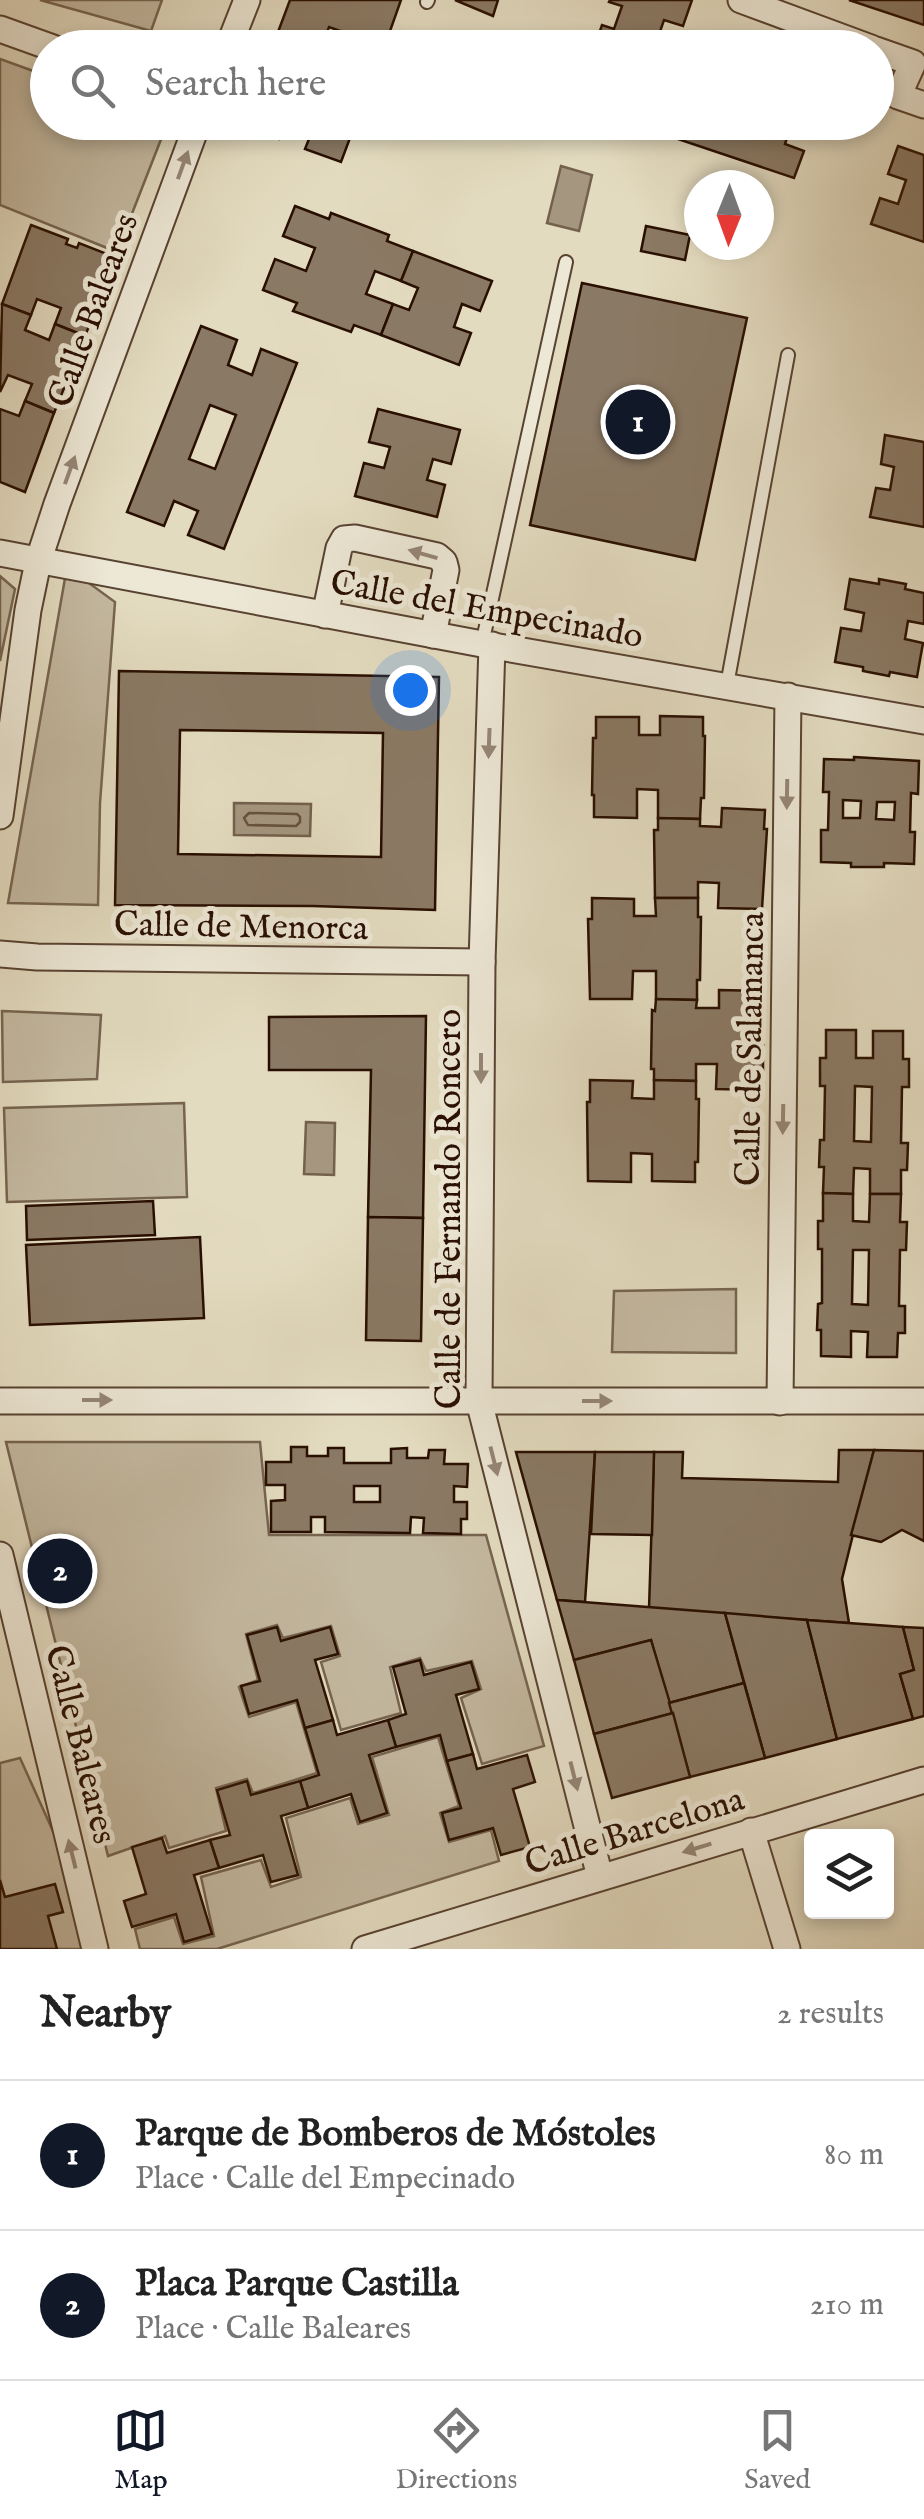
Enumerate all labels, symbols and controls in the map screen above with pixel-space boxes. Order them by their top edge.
search box [30,30,894,140]
icon: search [65,58,120,113]
text: Search here [145,61,326,109]
one-way arrow [175,150,191,180]
north arrow [684,170,774,260]
street label: Calle Baleares [38,208,150,414]
pin: 1 [606,384,670,460]
one-way arrow [62,454,78,484]
one-way arrow [407,546,438,561]
street label: Calle del Empecinado [327,561,646,660]
your location [385,665,436,716]
one-way arrow [481,727,497,759]
one-way arrow [779,778,795,810]
street label: Calle de Menorca [113,903,369,952]
street label: Calle de Salamanca [727,911,776,1186]
street label: Calle de Fernando Roncero [428,1009,473,1409]
one-way arrow [473,1052,489,1084]
one-way arrow [775,1103,791,1135]
one-way arrow [82,1392,114,1408]
one-way arrow [582,1393,614,1409]
one-way arrow [487,1446,502,1477]
pin: 2 [28,1534,92,1608]
street label: Calle Baleares [33,1641,126,1849]
one-way arrow [567,1761,583,1792]
street label: Calle Barcelona [520,1777,751,1887]
map controls [804,1829,894,1919]
button: layers [804,1829,894,1919]
one-way arrow [64,1838,79,1869]
one-way arrow [681,1841,711,1856]
text: Nearby [40,1988,171,2041]
text: 2 results [777,1994,884,2035]
text: Parque de Bomberos de Móstoles [135,2111,656,2159]
text: 1 [67,2135,78,2176]
text: 80 m [824,2135,884,2176]
text: Place · Calle del Empecinado [135,2159,515,2200]
text: Placa Parque Castilla [135,2261,459,2309]
text: 2 [65,2285,80,2326]
text: 210 m [810,2285,884,2326]
text: Place · Calle Baleares [135,2309,411,2350]
tab: Map [113,2403,168,2498]
tab: Directions [395,2403,517,2498]
tab: Saved [744,2403,811,2498]

